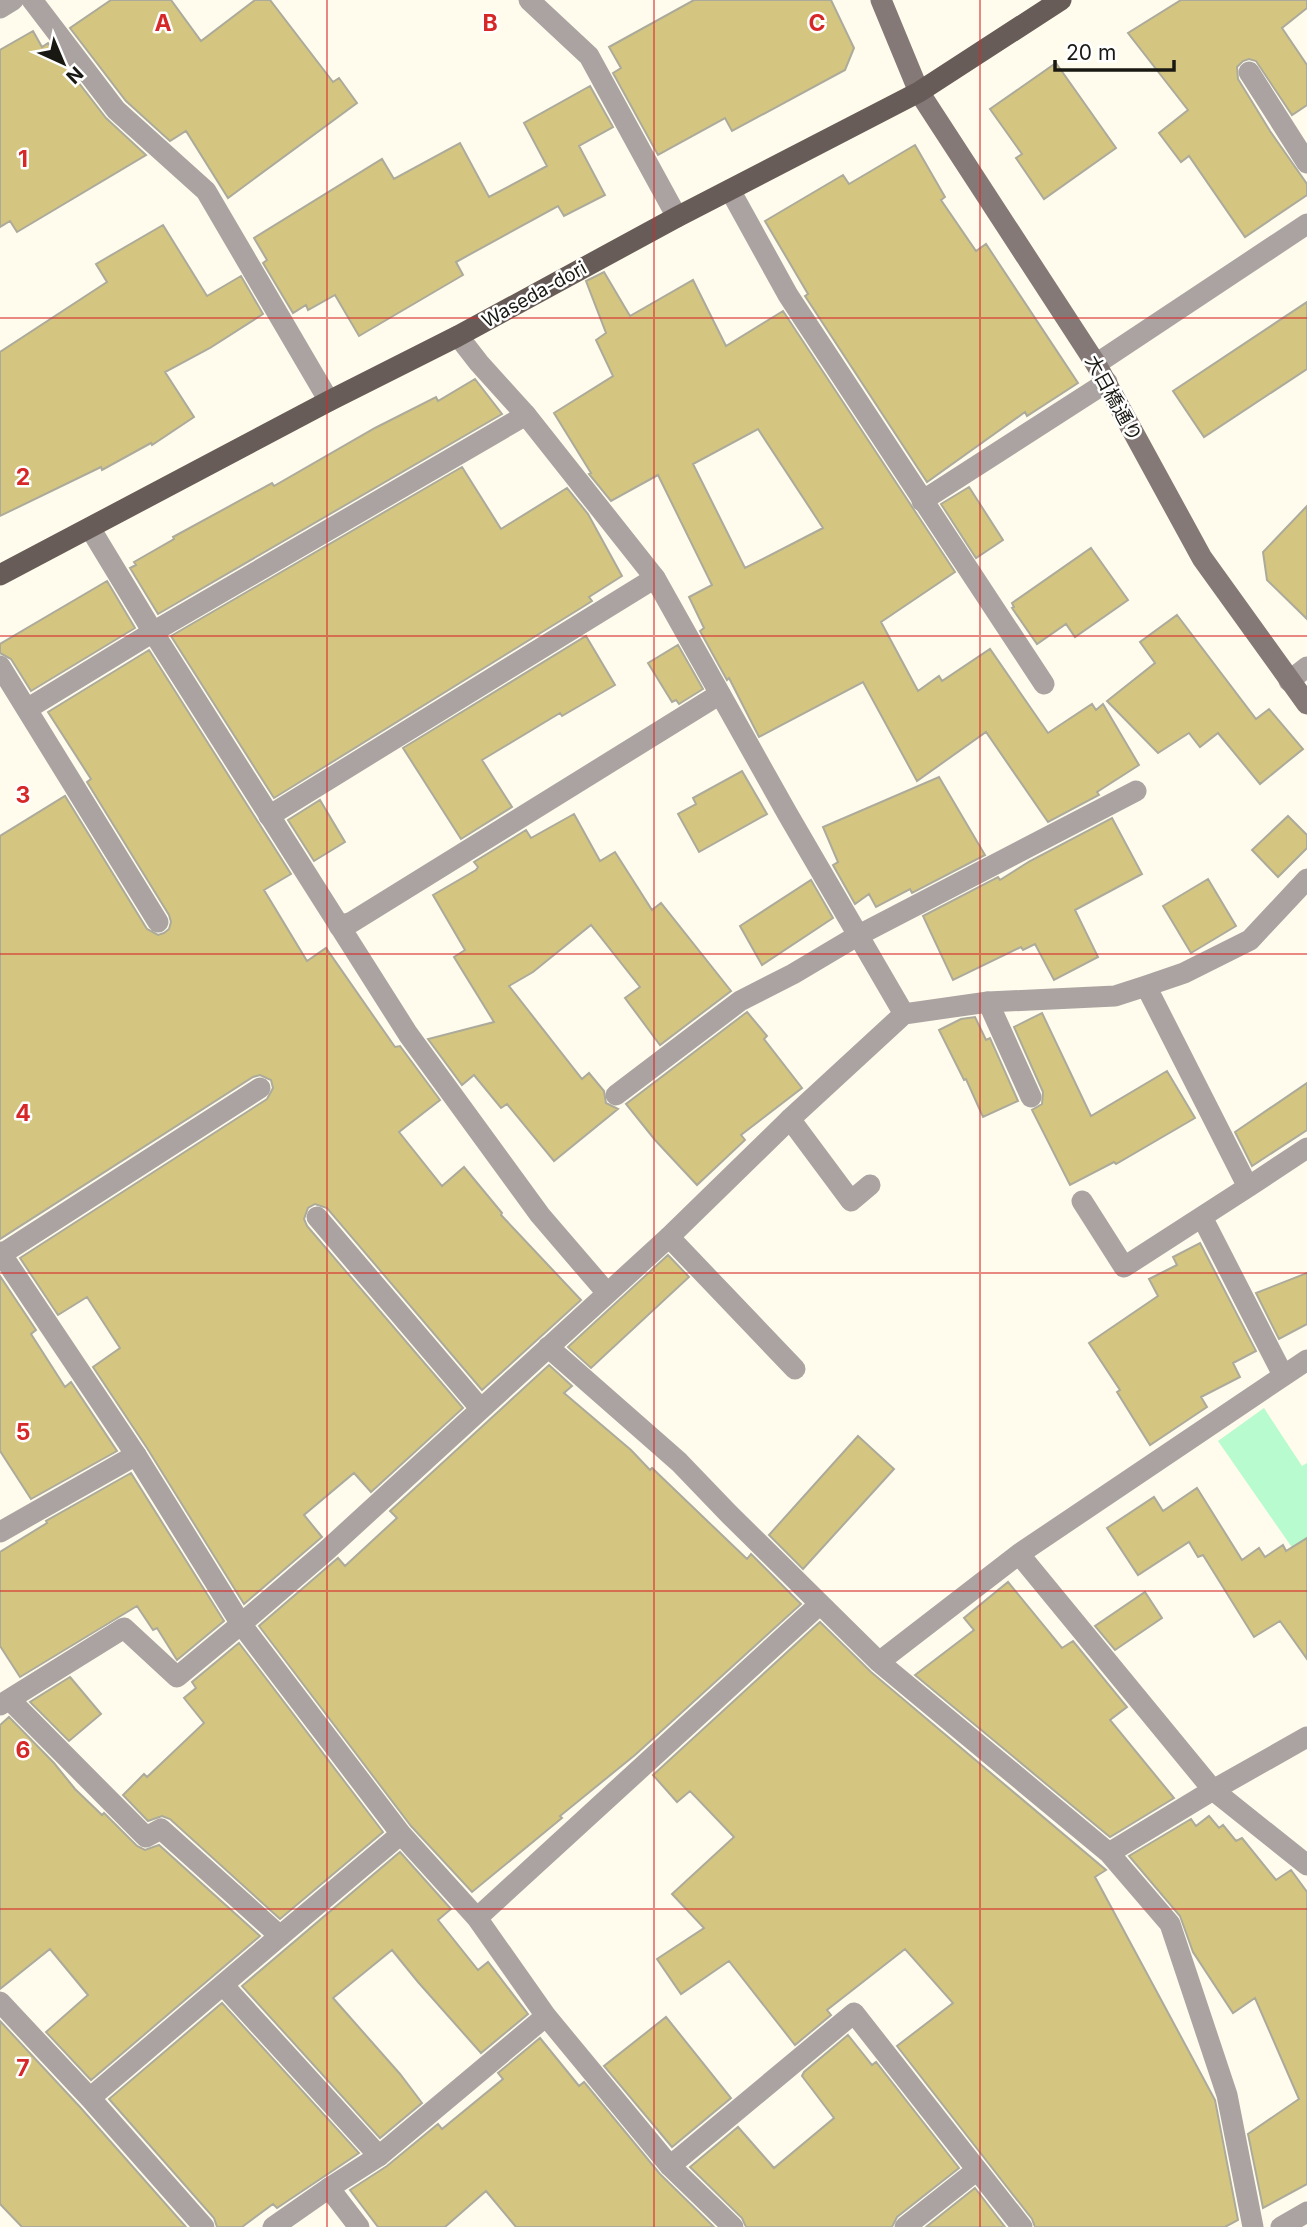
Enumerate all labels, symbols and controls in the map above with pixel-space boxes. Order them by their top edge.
text: A [154,9,172,37]
text: B [482,9,498,37]
text: C [808,9,826,37]
north arrow [28,28,98,98]
scale bar [1055,28,1174,72]
text: 20 m [1066,40,1116,65]
text: N [61,62,88,88]
text: 1 [18,145,28,173]
street label: Waseda-dori [478,256,590,333]
street label: 大日橋通り [1080,351,1147,445]
text: 2 [16,463,30,491]
text: 3 [16,781,30,809]
text: 4 [15,1099,31,1127]
text: 5 [16,1418,30,1446]
text: 6 [16,1736,30,1764]
text: 7 [16,2054,30,2082]

